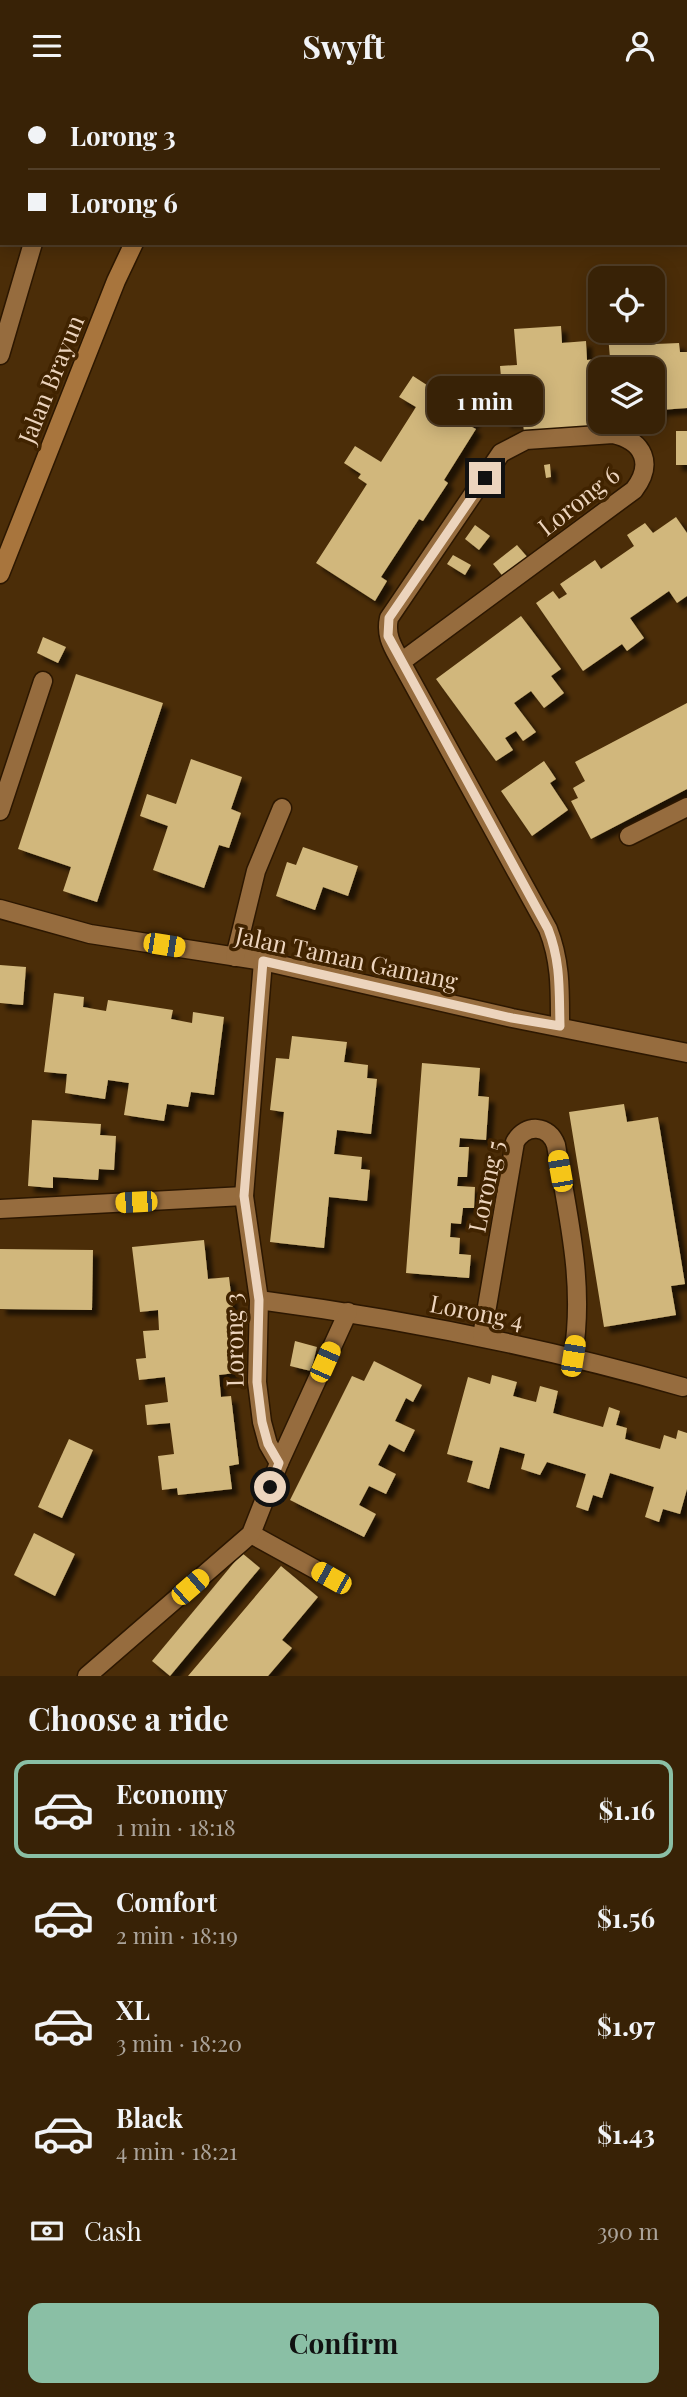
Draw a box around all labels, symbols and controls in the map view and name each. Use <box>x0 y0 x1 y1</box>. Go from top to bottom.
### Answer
text: Swyft <box>302 24 385 67</box>
icon: menu <box>28 27 66 65</box>
icon: person <box>621 27 659 65</box>
text: Lorong 3 <box>70 118 176 153</box>
text: Lorong 6 <box>70 185 178 220</box>
map controls <box>588 266 665 434</box>
button: locate <box>588 266 665 343</box>
street label: Jalan Brayun <box>9 310 90 449</box>
button: layers <box>588 357 665 434</box>
callout: 1 min <box>427 377 543 425</box>
text: 1 min <box>457 385 513 416</box>
street label: Lorong 6 <box>530 458 626 542</box>
route end <box>469 462 501 494</box>
street label: Jalan Taman Gamang <box>232 918 461 996</box>
car <box>142 931 187 959</box>
street label: Lorong 5 <box>460 1137 510 1235</box>
car <box>547 1148 574 1194</box>
car <box>115 1190 158 1214</box>
street label: Lorong 4 <box>427 1286 527 1336</box>
street label: Lorong 3 <box>216 1293 250 1387</box>
car <box>560 1334 587 1378</box>
car <box>307 1339 344 1385</box>
route start <box>254 1471 286 1503</box>
car <box>308 1559 355 1597</box>
car <box>168 1565 213 1609</box>
text: Choose a ride <box>28 1696 229 1739</box>
text: Economy <box>116 1776 227 1811</box>
icon: car <box>32 1778 95 1841</box>
text: $1.16 <box>599 1792 655 1827</box>
text: 1 min · 18:18 <box>116 1811 236 1842</box>
text: Comfort <box>116 1884 217 1919</box>
icon: car <box>32 1886 95 1949</box>
text: $1.56 <box>597 1900 655 1935</box>
text: 2 min · 18:19 <box>116 1919 238 1950</box>
text: XL <box>116 1992 150 2027</box>
icon: car <box>32 1994 95 2057</box>
text: $1.97 <box>597 2008 655 2043</box>
text: 3 min · 18:20 <box>116 2027 242 2058</box>
text: Black <box>116 2100 183 2135</box>
icon: car <box>32 2102 95 2165</box>
text: $1.43 <box>597 2116 655 2151</box>
text: 4 min · 18:21 <box>116 2135 238 2166</box>
icon: cash <box>28 2212 66 2250</box>
text: Cash <box>84 2213 142 2248</box>
text: 390 m <box>597 2215 659 2246</box>
button: Confirm <box>28 2303 659 2383</box>

